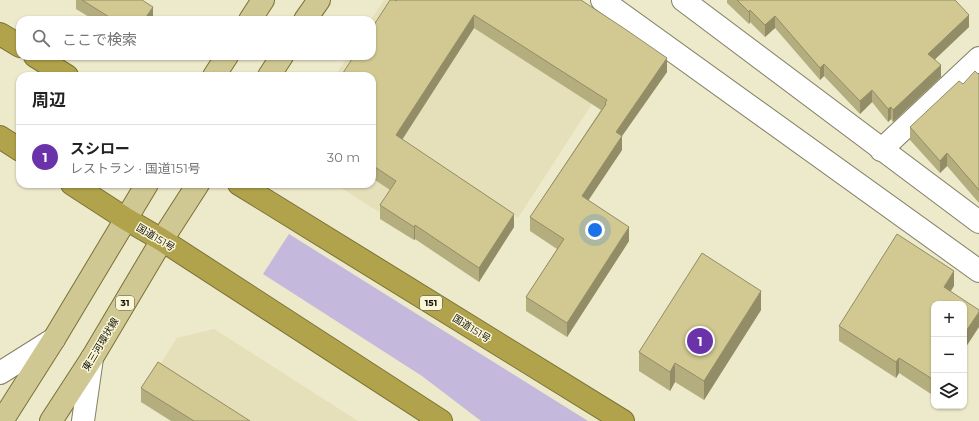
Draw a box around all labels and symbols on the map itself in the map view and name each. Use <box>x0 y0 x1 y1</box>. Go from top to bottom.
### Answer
your location <box>585 220 605 240</box>
street label: 国道151号 <box>134 221 177 254</box>
road number: 31 <box>116 296 134 310</box>
road number: 151 <box>420 296 442 310</box>
street label: 国道151号 <box>450 312 493 345</box>
street label: 東三河環状線 <box>79 315 121 373</box>
pin: 1 <box>687 326 713 356</box>

